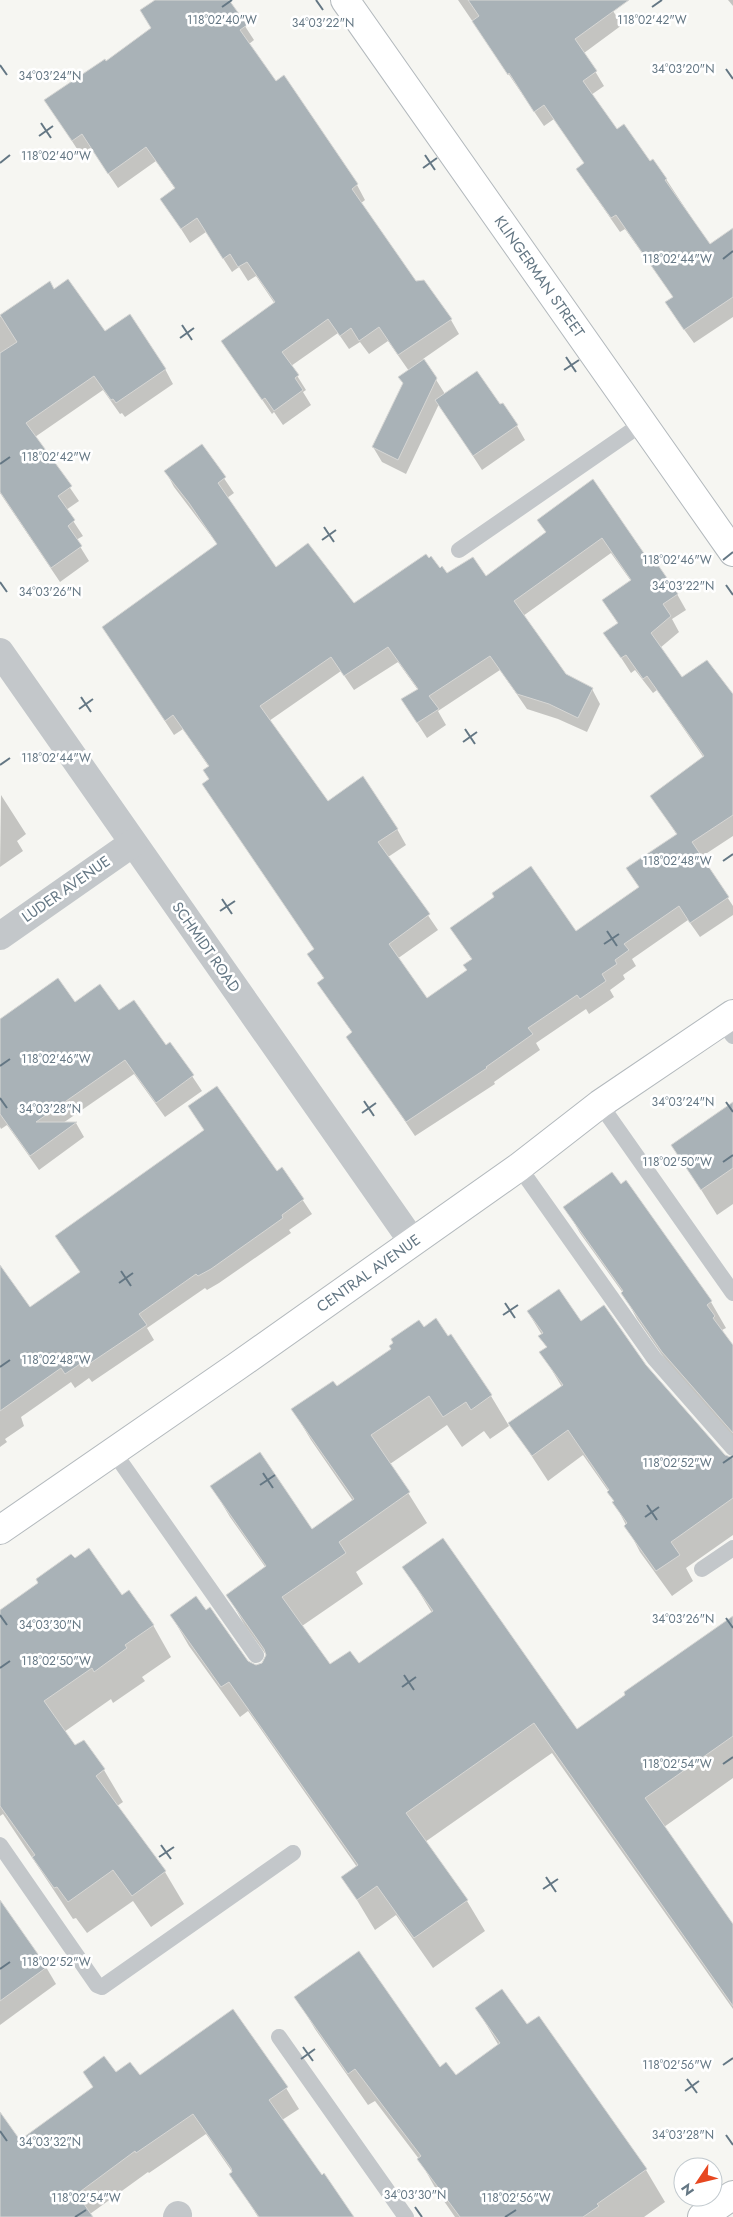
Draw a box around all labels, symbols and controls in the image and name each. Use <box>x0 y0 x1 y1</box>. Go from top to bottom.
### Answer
text: 118°02'40"W <box>187 11 257 29</box>
text: 118°02'42"W <box>617 11 687 29</box>
text: 34°03'22"N <box>292 14 354 32</box>
text: 34°03'20"N <box>652 60 714 78</box>
text: 34°03'24"N <box>19 67 81 85</box>
text: 118°02'40"W <box>21 147 91 165</box>
street label: KLINGERMAN STREET <box>489 211 590 342</box>
text: 118°02'44"W <box>642 250 712 268</box>
text: 118°02'42"W <box>21 448 91 466</box>
text: 118°02'46"W <box>642 551 712 569</box>
text: 34°03'22"N <box>652 577 714 595</box>
text: 34°03'26"N <box>19 583 81 601</box>
text: 118°02'44"W <box>21 749 91 767</box>
street label: LUDER AVENUE <box>17 850 115 928</box>
text: 118°02'48"W <box>642 852 712 870</box>
street label: SCHMIDT ROAD <box>167 897 245 997</box>
text: 118°02'46"W <box>21 1050 91 1068</box>
text: 34°03'24"N <box>652 1093 714 1111</box>
text: 34°03'28"N <box>19 1100 81 1118</box>
text: 118°02'50"W <box>642 1153 712 1171</box>
street label: CENTRAL AVENUE <box>312 1229 425 1318</box>
text: 118°02'48"W <box>21 1351 91 1369</box>
text: 118°02'52"W <box>642 1454 712 1472</box>
text: 34°03'26"N <box>652 1610 714 1628</box>
text: 34°03'30"N <box>19 1616 81 1634</box>
text: 118°02'50"W <box>21 1652 91 1670</box>
text: 118°02'54"W <box>642 1755 712 1773</box>
text: 118°02'52"W <box>21 1953 91 1971</box>
text: 118°02'56"W <box>642 2056 712 2074</box>
text: 34°03'28"N <box>652 2126 714 2144</box>
text: 34°03'32"N <box>19 2133 81 2151</box>
north arrow <box>673 2157 723 2207</box>
text: N <box>676 2179 699 2200</box>
text: 34°03'30"N <box>384 2186 446 2204</box>
text: 118°02'54"W <box>51 2189 121 2207</box>
text: 118°02'56"W <box>481 2189 551 2207</box>

